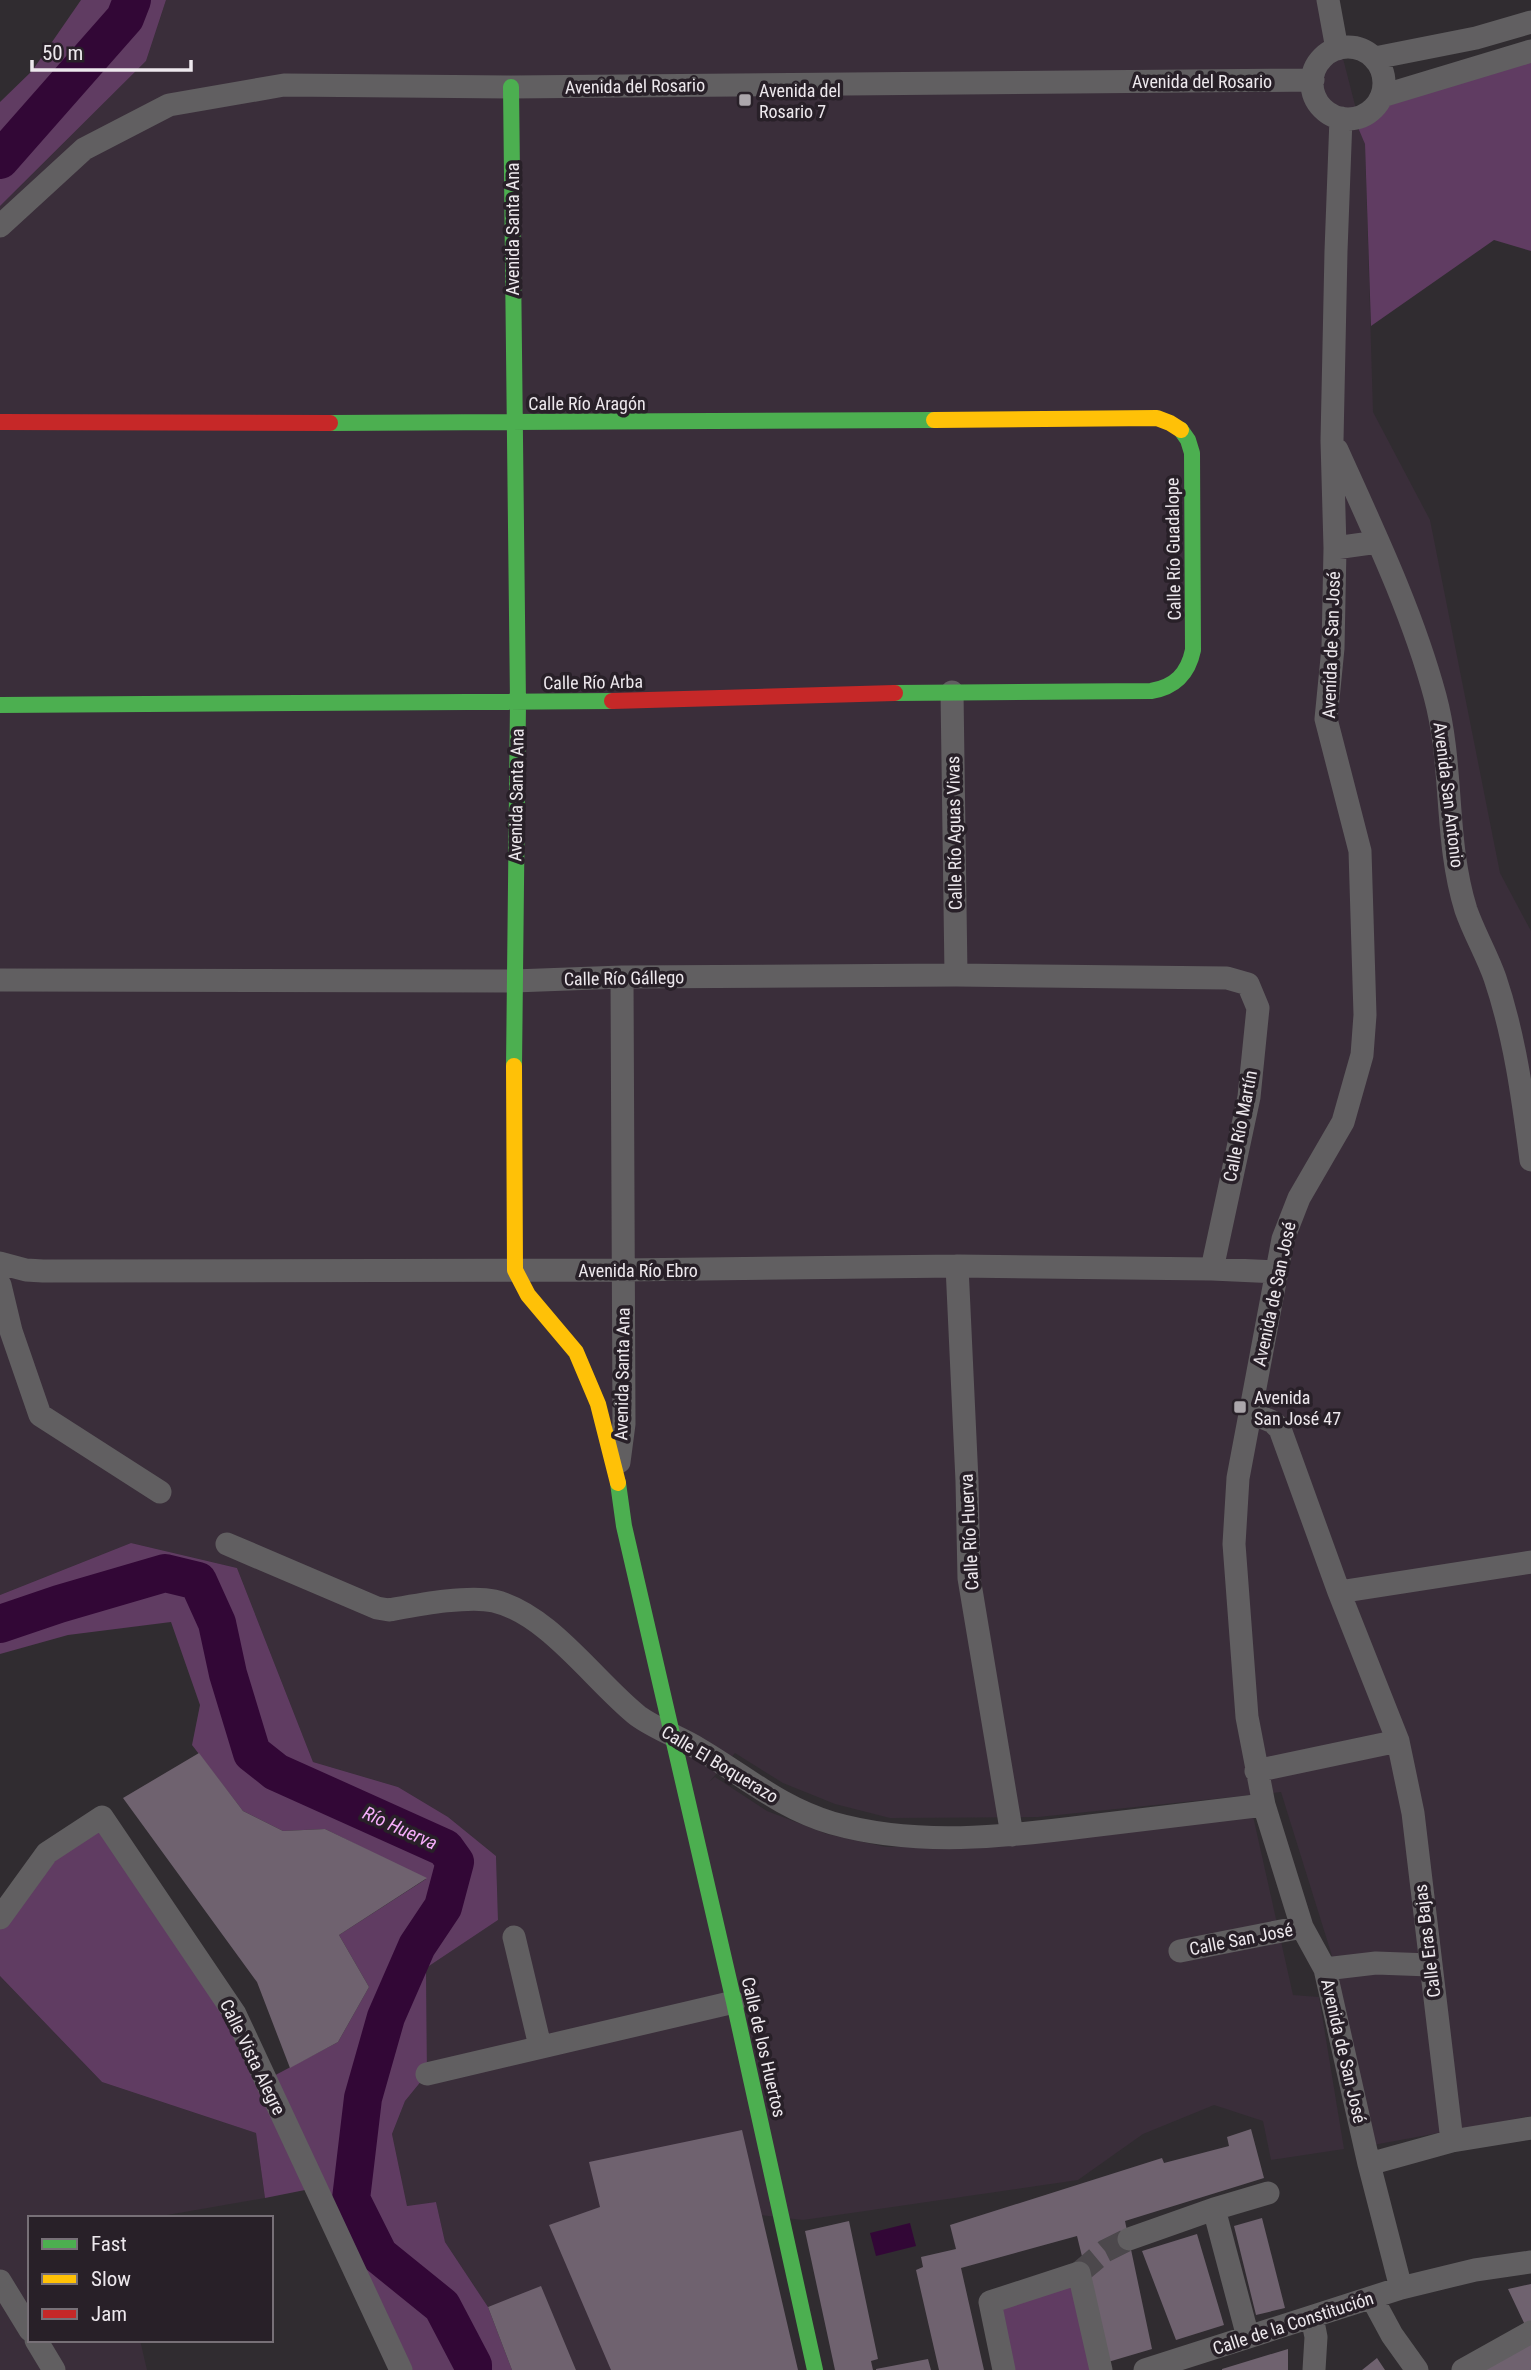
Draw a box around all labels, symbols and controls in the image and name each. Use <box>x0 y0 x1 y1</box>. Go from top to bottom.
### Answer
scale bar <box>32 28 191 72</box>
text: 50 m <box>42 41 83 65</box>
street label: Avenida del Rosario <box>1132 71 1272 92</box>
street label: Avenida del Rosario <box>565 74 705 98</box>
place label: Avenida del Rosario 7 <box>759 80 841 122</box>
marker: Avenida del Rosario 7 <box>737 92 753 108</box>
street label: Avenida Santa Ana <box>502 163 523 295</box>
street label: Calle Río Aragón <box>528 393 646 414</box>
street label: Calle Río Guadalope <box>1161 478 1185 620</box>
street label: Avenida de San José <box>1318 571 1344 719</box>
street label: Calle Río Arba <box>543 671 643 693</box>
street label: Avenida San Antonio <box>1430 721 1468 869</box>
street label: Avenida Santa Ana <box>504 728 528 862</box>
street label: Calle Río Aguas Vivas <box>942 756 966 910</box>
street label: Calle Río Gállego <box>564 966 684 990</box>
street label: Calle Río Martín <box>1219 1069 1261 1183</box>
street label: Avenida de San José <box>1248 1220 1300 1368</box>
street label: Avenida Río Ebro <box>578 1260 698 1281</box>
street label: Avenida Santa Ana <box>610 1307 634 1441</box>
place label: Avenida San José 47 <box>1254 1387 1341 1429</box>
marker: Avenida San José 47 <box>1232 1399 1248 1415</box>
street label: Calle Río Huerva <box>955 1473 983 1591</box>
street label: Calle El Boquerazo <box>658 1721 782 1807</box>
water label: Río Huerva <box>359 1801 441 1855</box>
street label: Calle Eras Bajas <box>1410 1883 1444 1999</box>
street label: Calle San José <box>1188 1919 1294 1959</box>
street label: Calle de los Huertos <box>738 1975 790 2119</box>
street label: Avenida de San José <box>1317 1977 1371 2125</box>
street label: Calle Vista Alegre <box>216 1996 290 2118</box>
legend <box>28 2216 273 2342</box>
text: Fast <box>91 2232 127 2256</box>
text: Slow <box>91 2267 131 2291</box>
street label: Calle de la Constitución <box>1210 2287 1376 2359</box>
text: Jam <box>91 2302 127 2326</box>

